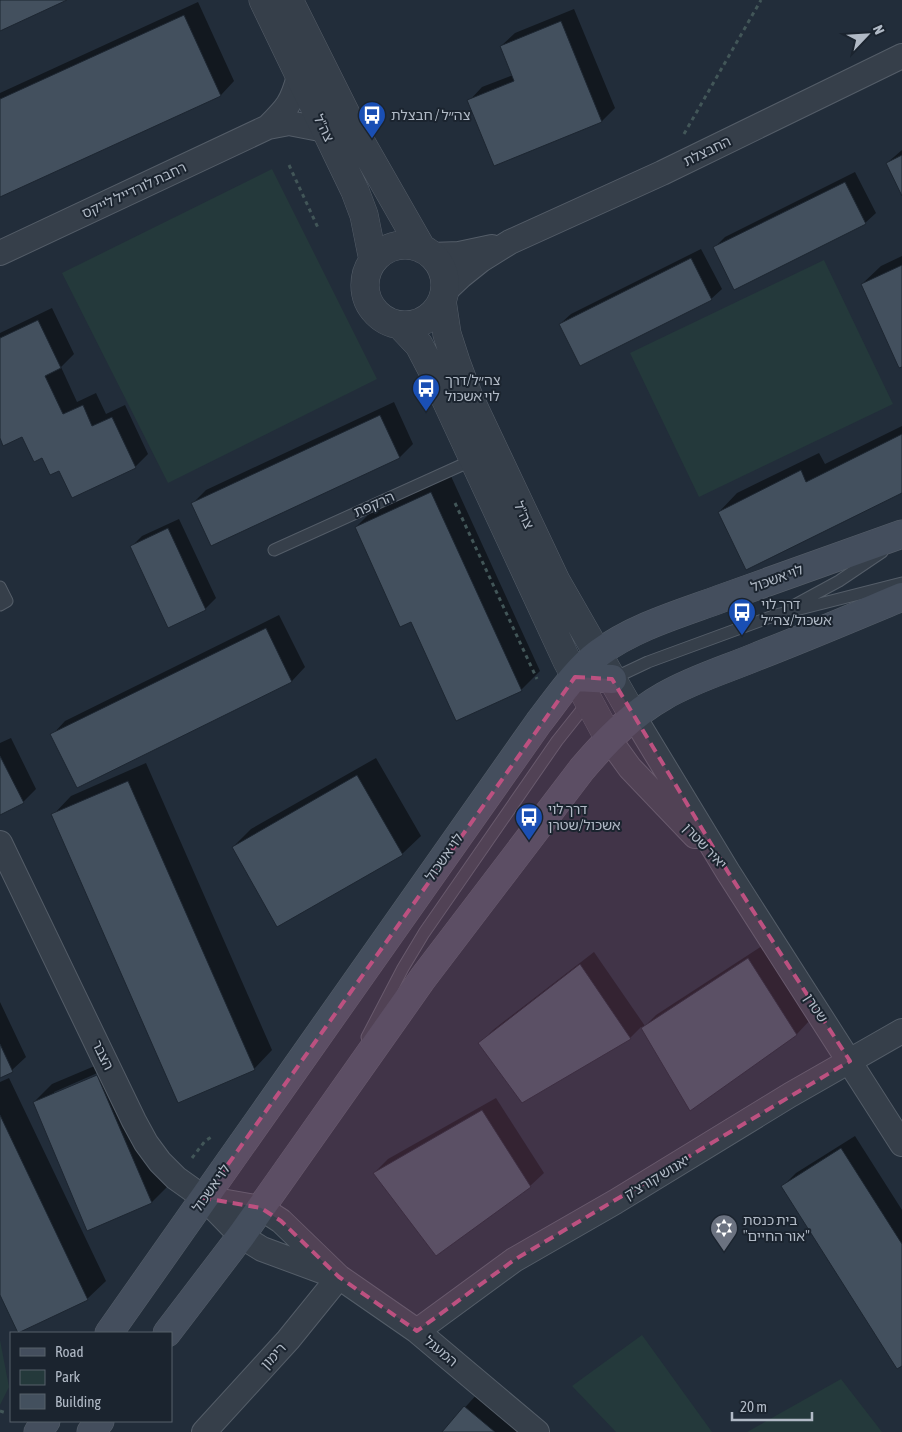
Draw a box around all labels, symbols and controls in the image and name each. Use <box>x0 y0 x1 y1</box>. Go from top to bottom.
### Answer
north arrow <box>842 10 892 60</box>
text: N <box>870 22 888 37</box>
bus stop icon: צה״ל / חבצלת <box>357 100 387 139</box>
place label: צה״ל / חבצלת <box>391 107 471 123</box>
street label: צה"ל <box>311 112 338 144</box>
street label: החבצלת <box>681 133 733 169</box>
street label: רחבת לורדייל לייקס <box>79 159 189 221</box>
place label: צה״ל/דרך לוי אשכול <box>445 372 501 404</box>
bus stop icon: צה״ל/דרך לוי אשכול <box>411 373 441 412</box>
street label: הרקפת <box>351 488 397 520</box>
street label: צה"ל <box>511 499 537 531</box>
street label: לוי אשכול <box>749 561 805 595</box>
place label: דרך לוי אשכול/צה״ל <box>761 596 832 628</box>
bus stop icon: דרך לוי אשכול/צה״ל <box>727 597 757 636</box>
place label: דרך לוי אשכול/שטרן <box>548 801 621 833</box>
bus stop icon: דרך לוי אשכול/שטרן <box>514 802 544 841</box>
street label: יאיר שטרן <box>680 820 730 872</box>
street label: לוי אשכול <box>422 830 466 884</box>
street label: שטרן <box>801 991 831 1025</box>
street label: הצבר <box>89 1037 117 1073</box>
street label: יאנוש קורצ'ק <box>621 1151 693 1203</box>
street label: לוי אשכול <box>189 1161 233 1215</box>
place label: בית כנסת "אור החיים" <box>743 1212 810 1244</box>
synagogue icon: בית כנסת "אור החיים" <box>709 1213 739 1252</box>
legend <box>10 1332 172 1422</box>
street label: המעגל <box>421 1332 461 1370</box>
street label: רימון <box>257 1340 289 1372</box>
text: Road <box>55 1343 84 1360</box>
text: Park <box>55 1368 80 1385</box>
scale bar <box>732 1390 812 1422</box>
text: Building <box>55 1393 101 1410</box>
text: 20 m <box>740 1398 767 1415</box>

